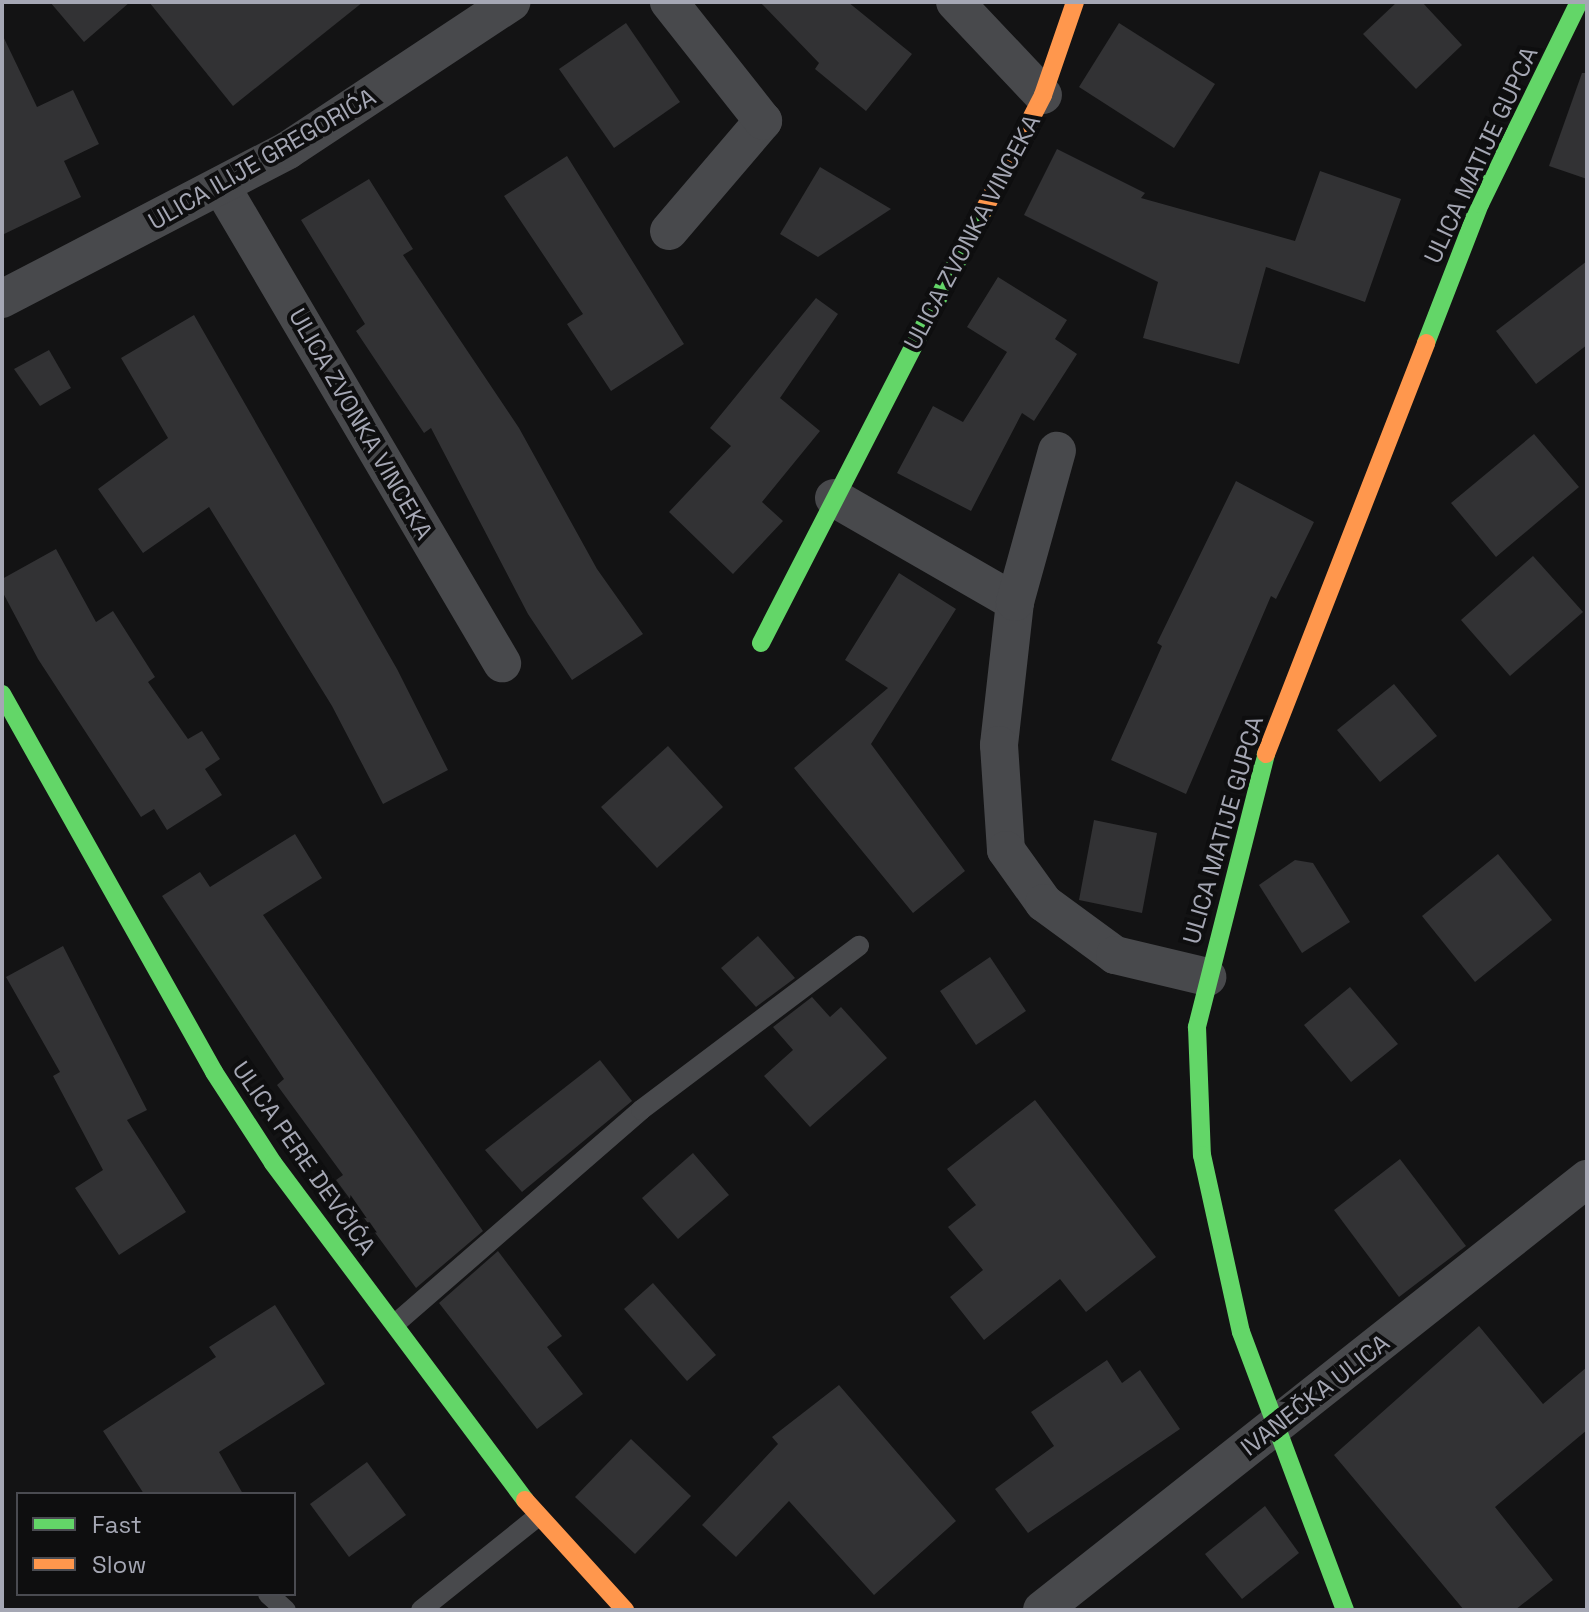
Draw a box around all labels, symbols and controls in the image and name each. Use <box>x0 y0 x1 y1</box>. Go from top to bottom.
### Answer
street label: ULICA MATIJE GUPCA <box>1418 42 1544 268</box>
street label: ULICA ILIJE GREGORIĆA <box>143 82 381 236</box>
street label: ULICA ZVONKA VINCEKA <box>898 109 1046 355</box>
street label: ULICA ZVONKA VINCEKA <box>283 303 439 545</box>
street label: ULICA MATIJE GUPCA <box>1177 713 1269 947</box>
street label: ULICA PERE DEVČIĆA <box>226 1056 382 1260</box>
street label: IVANEČKA ULICA <box>1235 1328 1395 1462</box>
legend <box>16 1492 296 1596</box>
text: Fast <box>92 1509 142 1540</box>
text: Slow <box>92 1549 146 1580</box>

